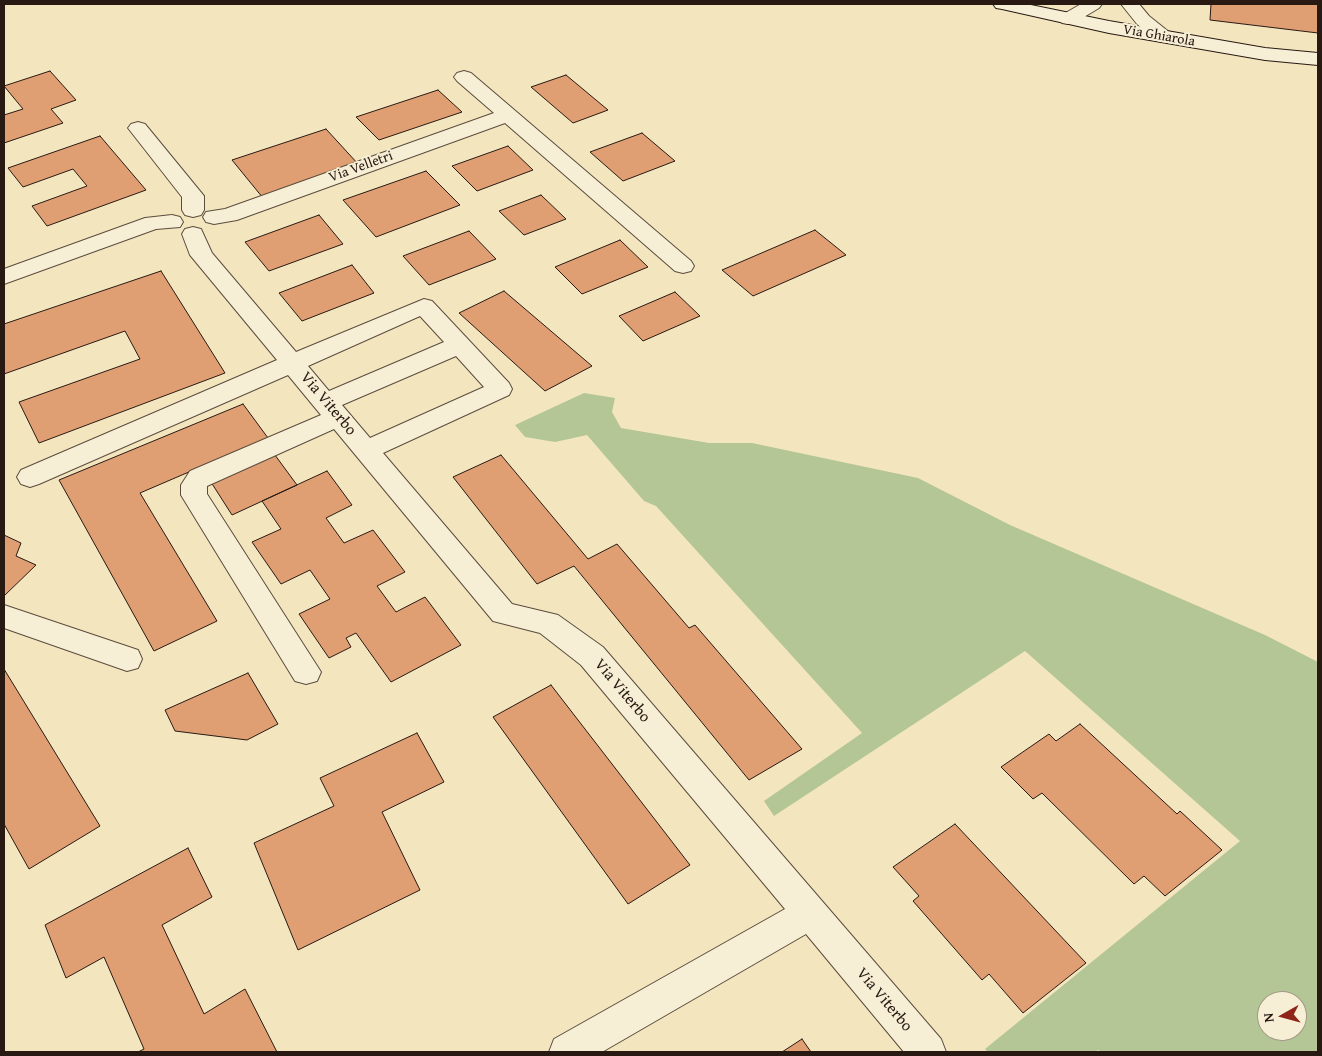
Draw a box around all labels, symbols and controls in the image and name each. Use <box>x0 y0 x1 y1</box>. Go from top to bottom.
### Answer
street label: Via Ghiarola <box>1122 21 1196 51</box>
street label: Via Velletri <box>327 148 395 186</box>
street label: Via Viterbo <box>296 368 360 440</box>
street label: Via Viterbo <box>590 655 654 727</box>
street label: Via Viterbo <box>852 964 916 1036</box>
north arrow <box>1257 991 1307 1041</box>
text: N <box>1258 1012 1279 1024</box>

